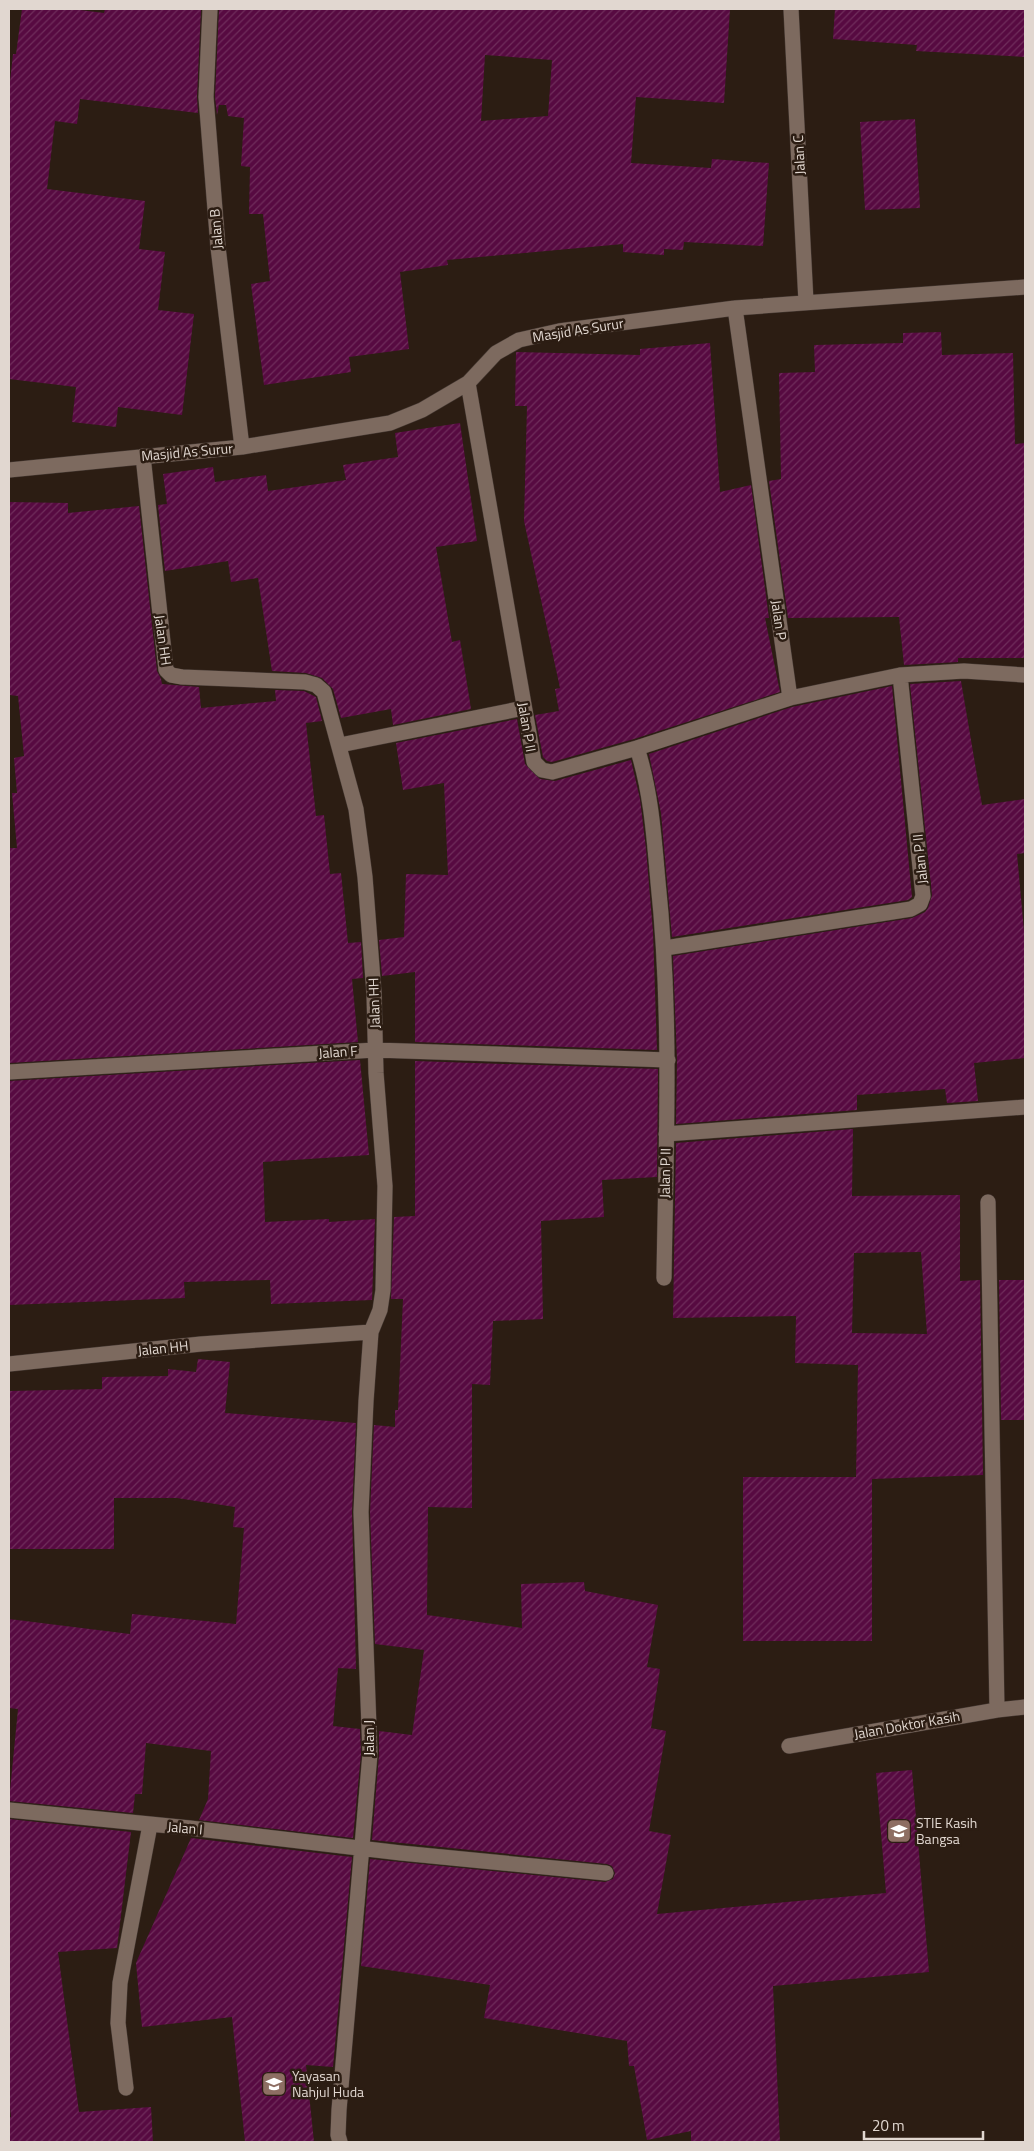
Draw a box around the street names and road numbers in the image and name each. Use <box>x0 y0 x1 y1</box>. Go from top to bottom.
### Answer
street label: Jalan C <box>787 134 810 175</box>
street label: Jalan B <box>203 208 228 250</box>
street label: Masjid As Surur <box>531 312 625 347</box>
street label: Masjid As Surur <box>140 437 234 466</box>
street label: Jalan P <box>766 599 793 641</box>
street label: Jalan HH <box>150 613 177 667</box>
street label: Jalan P II <box>513 700 542 753</box>
street label: Jalan P II <box>906 833 933 885</box>
street label: Jalan HH <box>362 977 385 1029</box>
street label: Jalan F <box>318 1040 358 1063</box>
street label: Jalan P II <box>654 1148 675 1198</box>
street label: Jalan HH <box>137 1334 189 1361</box>
street label: Jalan Doktor Kasih <box>852 1705 962 1744</box>
street label: Jalan J <box>358 1720 379 1756</box>
street label: Jalan I <box>167 1816 204 1840</box>

